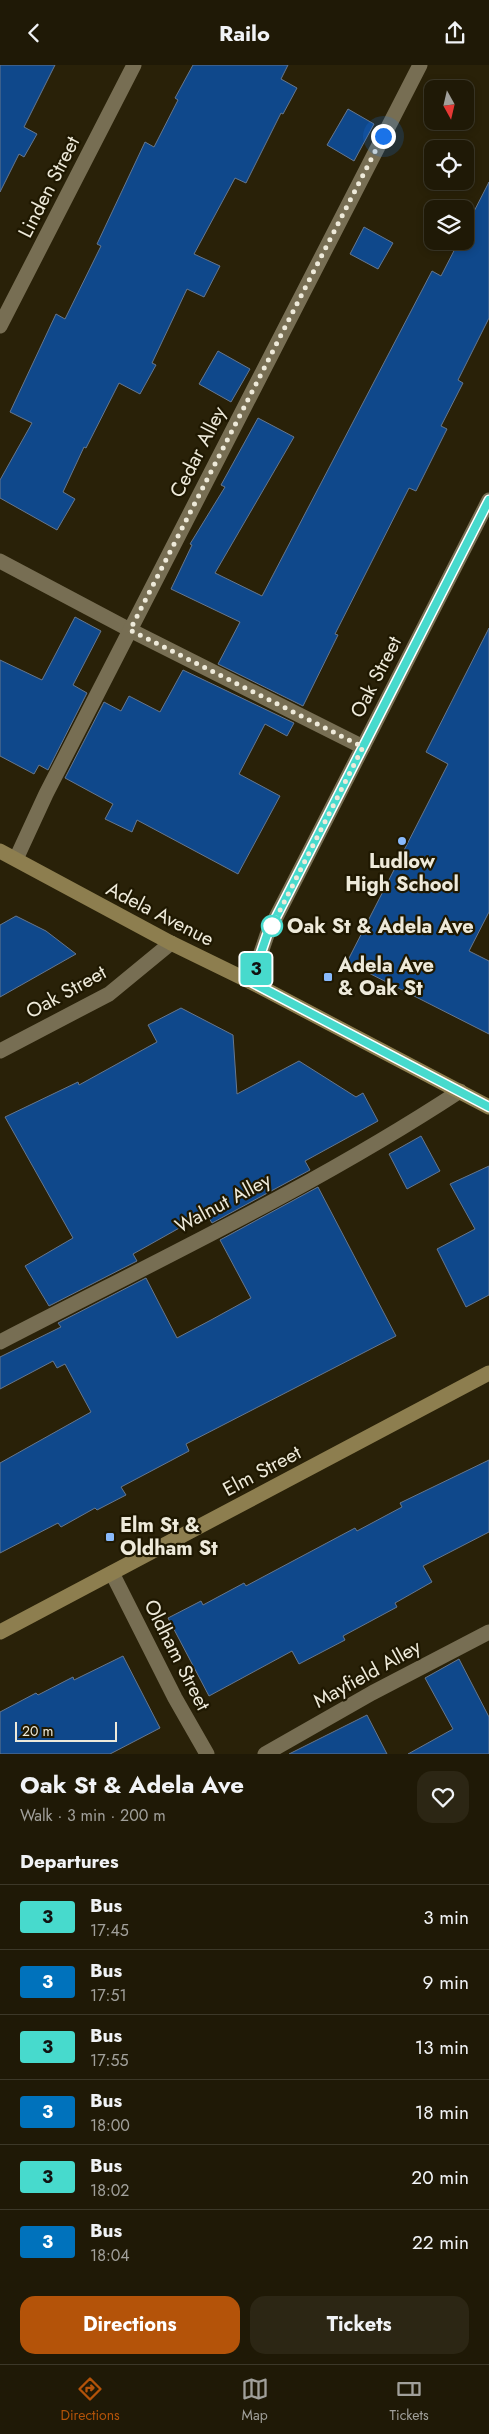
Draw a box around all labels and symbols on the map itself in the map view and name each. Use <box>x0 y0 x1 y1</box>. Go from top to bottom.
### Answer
north arrow <box>424 80 474 130</box>
your location <box>371 124 396 149</box>
street label: Linden Street <box>11 131 87 243</box>
street label: Cedar Alley <box>163 401 233 503</box>
street label: Oak Street <box>343 631 409 723</box>
marker: Ludlow High School <box>396 835 408 847</box>
place label: Ludlow High School <box>345 847 459 899</box>
street label: Adela Avenue <box>101 874 219 954</box>
place label: Oak St & Adela Ave <box>287 912 474 941</box>
marker: Oak St & Adela Ave <box>261 915 283 937</box>
place label: Adela Ave & Oak St <box>337 951 434 1003</box>
line badge: 3 <box>240 953 272 985</box>
street label: Oak Street <box>21 958 112 1026</box>
marker: Adela Ave & Oak St <box>322 971 334 983</box>
street label: Walnut Alley <box>170 1165 276 1240</box>
street label: Elm Street <box>218 1438 306 1504</box>
place label: Elm St & Oldham St <box>120 1511 218 1563</box>
marker: Elm St & Oldham St <box>104 1531 116 1543</box>
street label: Oldham Street <box>137 1594 218 1716</box>
street label: Mayfield Alley <box>308 1632 426 1716</box>
scale bar <box>15 1719 118 1742</box>

